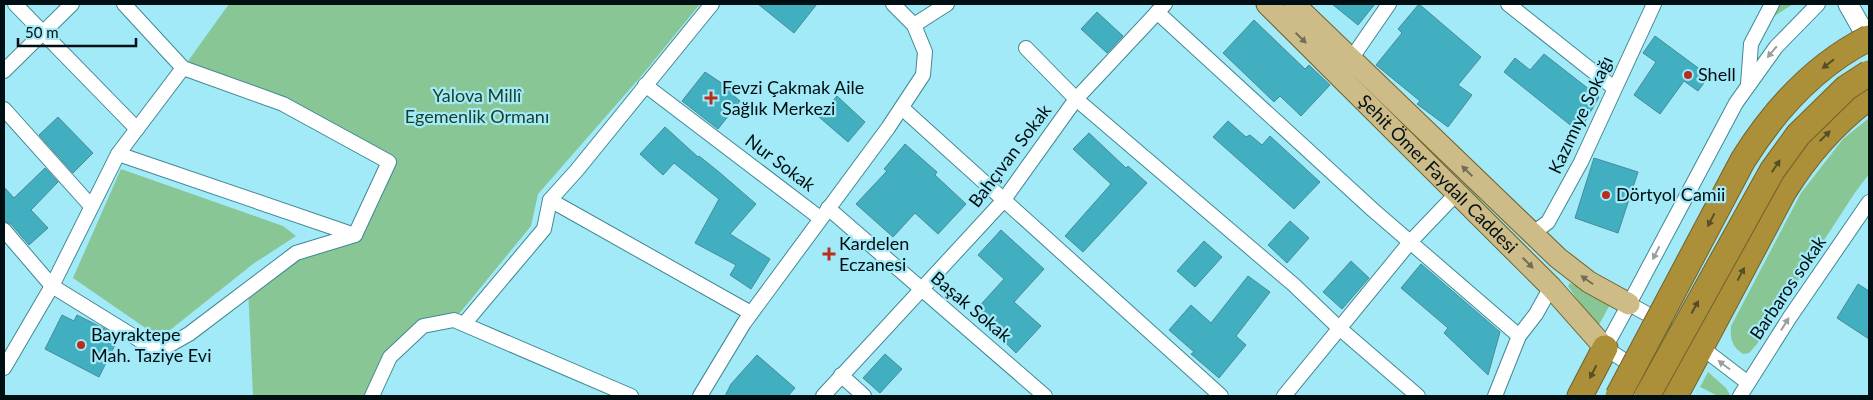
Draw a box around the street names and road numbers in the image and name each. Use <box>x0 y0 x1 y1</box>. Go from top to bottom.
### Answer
street label: Kazımıye Sokağı <box>1543 52 1617 177</box>
street label: Şehit Ömer Faydalı Caddesi <box>1354 89 1523 257</box>
street label: Bahçıvan Sokak <box>963 99 1056 211</box>
street label: Nur Sokak <box>741 129 820 196</box>
street label: Barbaros sokak <box>1744 231 1830 343</box>
street label: Başak Sokak <box>927 266 1017 347</box>

